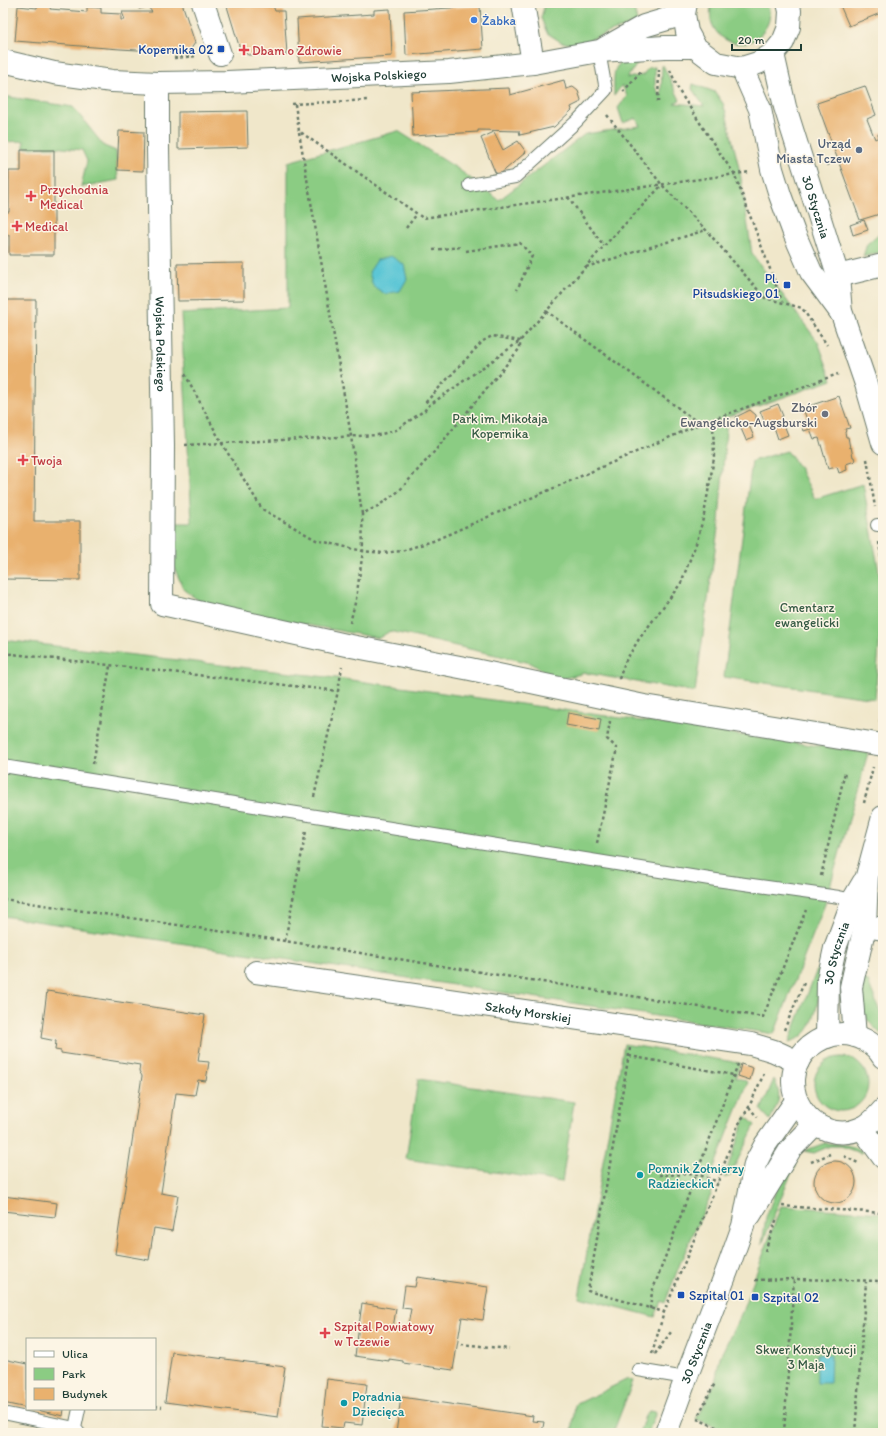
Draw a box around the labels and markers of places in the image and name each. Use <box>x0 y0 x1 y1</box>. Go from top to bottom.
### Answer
place label: Żabka <box>482 13 517 28</box>
marker: Żabka <box>469 15 479 25</box>
place label: Kopernika 02 <box>138 42 213 57</box>
place label: Dbam o Zdrowie <box>252 43 342 58</box>
marker: Kopernika 02 <box>216 44 226 54</box>
marker: Dbam o Zdrowie <box>239 45 249 55</box>
place label: Urząd Miasta Tczew <box>776 136 851 166</box>
marker: Urząd Miasta Tczew <box>854 145 864 155</box>
place label: Przychodnia Medical <box>40 182 109 212</box>
marker: Przychodnia Medical <box>25 190 37 202</box>
place label: Medical <box>25 219 69 234</box>
marker: Medical <box>12 221 22 231</box>
place label: Pl. Piłsudskiego 01 <box>692 271 779 301</box>
marker: Pl. Piłsudskiego 01 <box>782 280 792 290</box>
place label: Zbór Ewangelicko-Augsburski <box>680 400 817 430</box>
marker: Zbór Ewangelicko-Augsburski <box>820 409 830 419</box>
place label: Twoja <box>31 453 63 468</box>
marker: Twoja <box>18 455 28 465</box>
place label: Pomnik Żołnierzy Radzieckich <box>648 1161 744 1191</box>
marker: Pomnik Żołnierzy Radzieckich <box>635 1170 645 1180</box>
place label: Szpital 01 <box>689 1288 744 1303</box>
marker: Szpital 01 <box>676 1290 686 1300</box>
place label: Szpital 02 <box>763 1290 819 1305</box>
marker: Szpital 02 <box>750 1292 760 1302</box>
place label: Szpital Powiatowy w Tczewie <box>334 1319 434 1349</box>
marker: Szpital Powiatowy w Tczewie <box>319 1327 331 1339</box>
place label: Poradnia Dziecięca <box>352 1389 405 1419</box>
marker: Poradnia Dziecięca <box>339 1398 349 1408</box>

